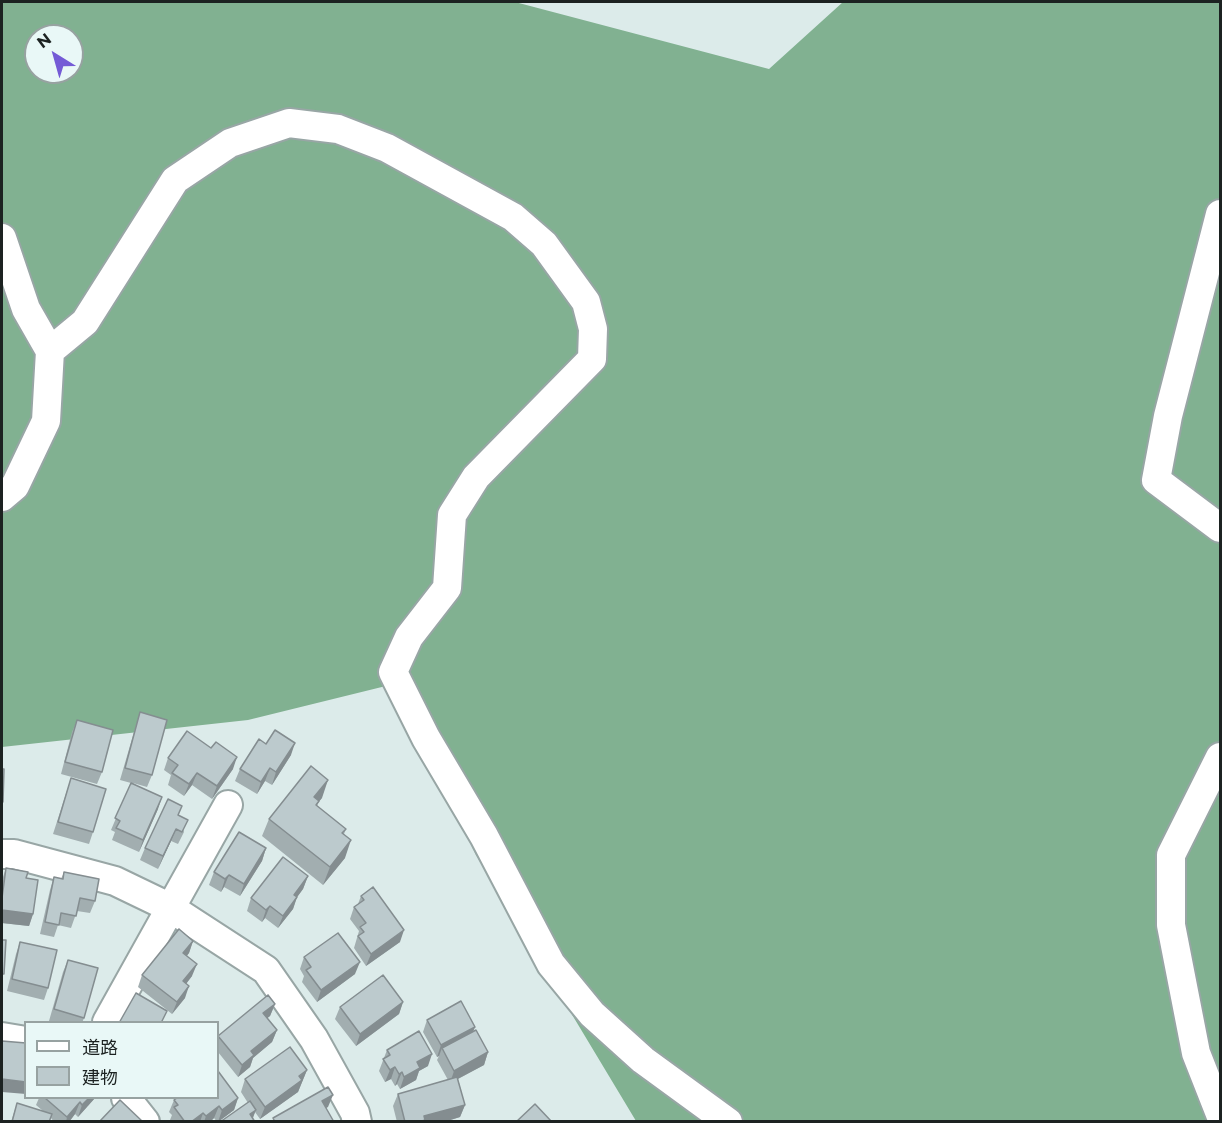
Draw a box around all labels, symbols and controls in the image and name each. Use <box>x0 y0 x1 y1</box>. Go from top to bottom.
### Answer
north arrow <box>24 24 84 84</box>
text: N <box>33 29 55 52</box>
legend <box>24 1021 219 1099</box>
text: 道路 <box>82 1037 118 1059</box>
text: 建物 <box>82 1067 118 1089</box>

